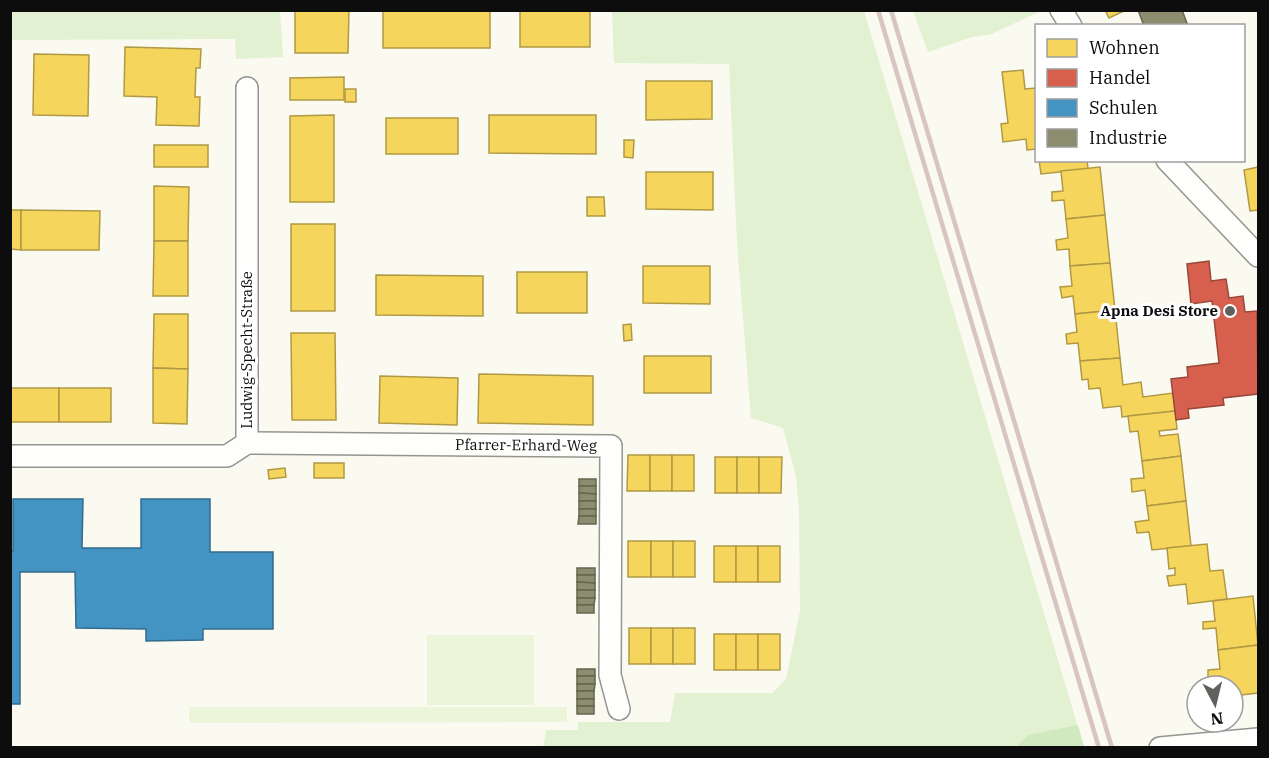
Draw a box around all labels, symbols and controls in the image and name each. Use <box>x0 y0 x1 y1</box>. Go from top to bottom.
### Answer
legend <box>1035 24 1245 162</box>
text: Wohnen <box>1089 36 1160 59</box>
text: Handel <box>1089 66 1151 89</box>
text: Schulen <box>1089 96 1158 119</box>
text: Industrie <box>1089 126 1167 149</box>
street label: Ludwig-Specht-Straße <box>237 271 256 429</box>
place label: Apna Desi Store <box>1101 301 1218 320</box>
marker: Apna Desi Store <box>1223 304 1237 318</box>
street label: Pfarrer-Erhard-Weg <box>455 435 597 455</box>
north arrow <box>1185 674 1245 734</box>
text: N <box>1209 708 1224 730</box>

